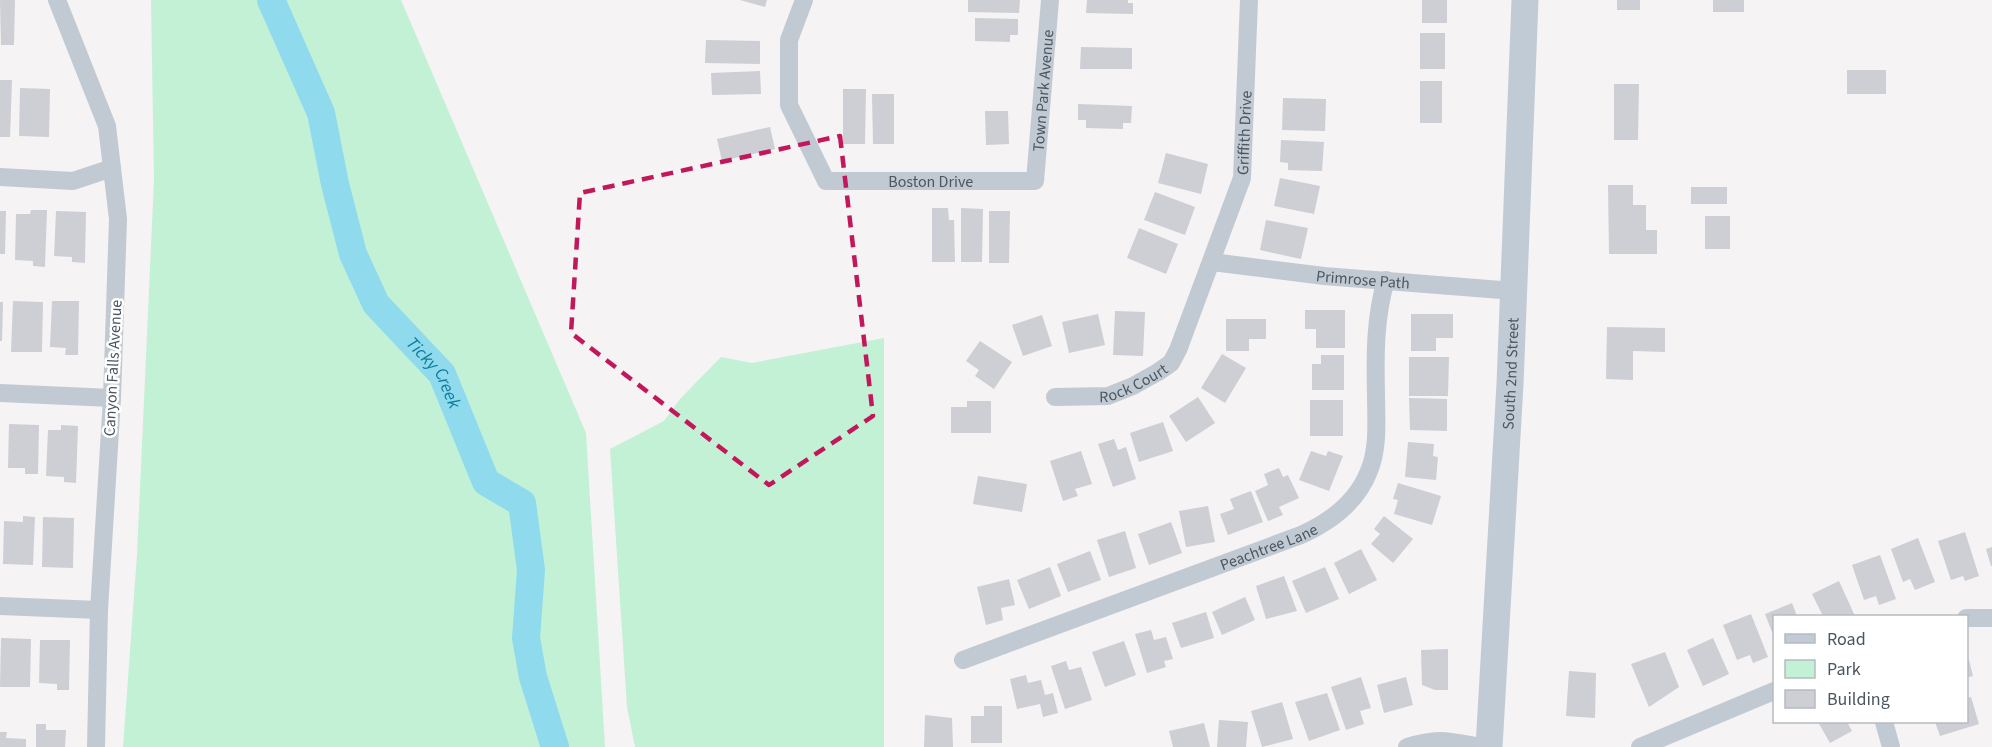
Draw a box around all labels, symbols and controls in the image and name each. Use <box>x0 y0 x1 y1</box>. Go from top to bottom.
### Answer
street label: Town Park Avenue <box>1027 29 1060 152</box>
street label: Griffith Drive <box>1232 90 1257 175</box>
street label: Boston Drive <box>888 171 973 193</box>
street label: Primrose Path <box>1315 265 1411 295</box>
street label: Canyon Falls Avenue <box>98 299 128 437</box>
street label: South 2nd Street <box>1497 317 1525 430</box>
water label: Ticky Creek <box>400 331 467 413</box>
street label: Rock Court <box>1099 358 1173 408</box>
street label: Peachtree Lane <box>1217 519 1322 576</box>
legend <box>1773 615 1968 723</box>
text: Road <box>1827 627 1866 652</box>
text: Park <box>1827 657 1861 682</box>
text: Building <box>1827 687 1890 712</box>

